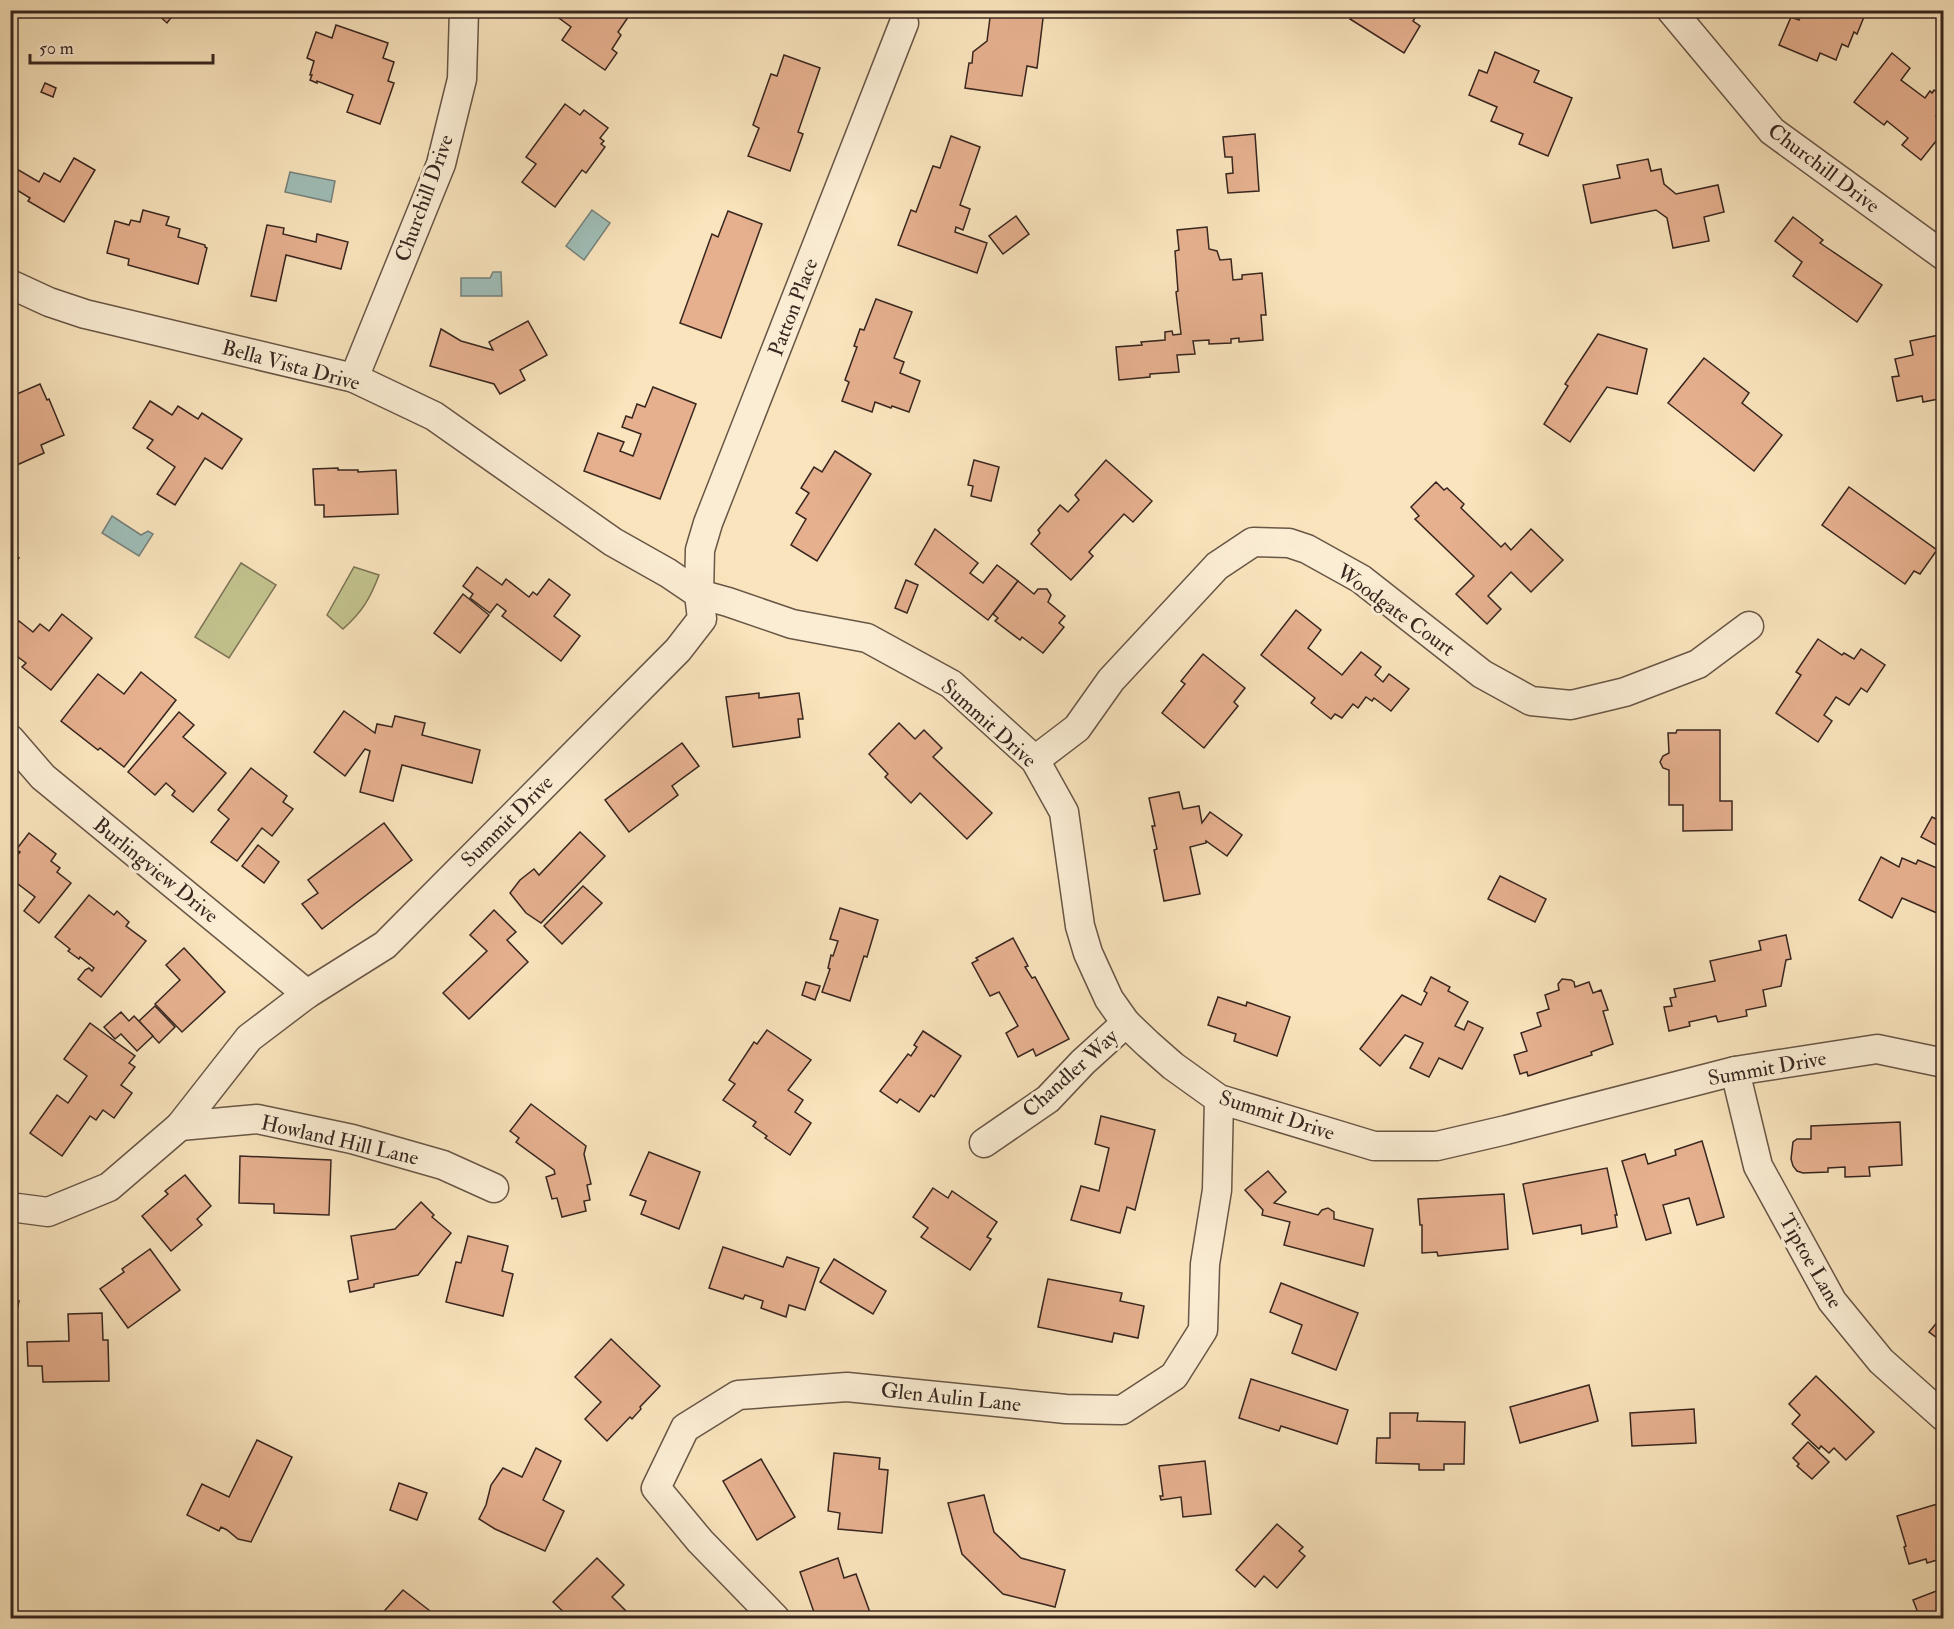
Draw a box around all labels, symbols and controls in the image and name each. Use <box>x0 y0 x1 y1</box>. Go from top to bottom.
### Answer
scale bar <box>30 27 213 65</box>
text: 50 m <box>39 37 74 60</box>
street label: Churchill Drive <box>1762 118 1885 219</box>
street label: Churchill Drive <box>389 131 460 265</box>
street label: Patton Place <box>762 254 825 360</box>
street label: Bella Vista Drive <box>219 334 363 397</box>
street label: Woodgate Court <box>1330 558 1460 663</box>
street label: Summit Drive <box>935 673 1042 774</box>
street label: Summit Drive <box>455 769 559 873</box>
street label: Burlingview Drive <box>87 812 224 929</box>
street label: Chandler Way <box>1017 1023 1124 1123</box>
street label: Summit Drive <box>1706 1045 1829 1092</box>
street label: Summit Drive <box>1216 1084 1338 1147</box>
street label: Howland Hill Lane <box>259 1109 421 1172</box>
street label: Tiptoe Lane <box>1773 1209 1849 1314</box>
street label: Glen Aulin Lane <box>880 1377 1023 1418</box>

